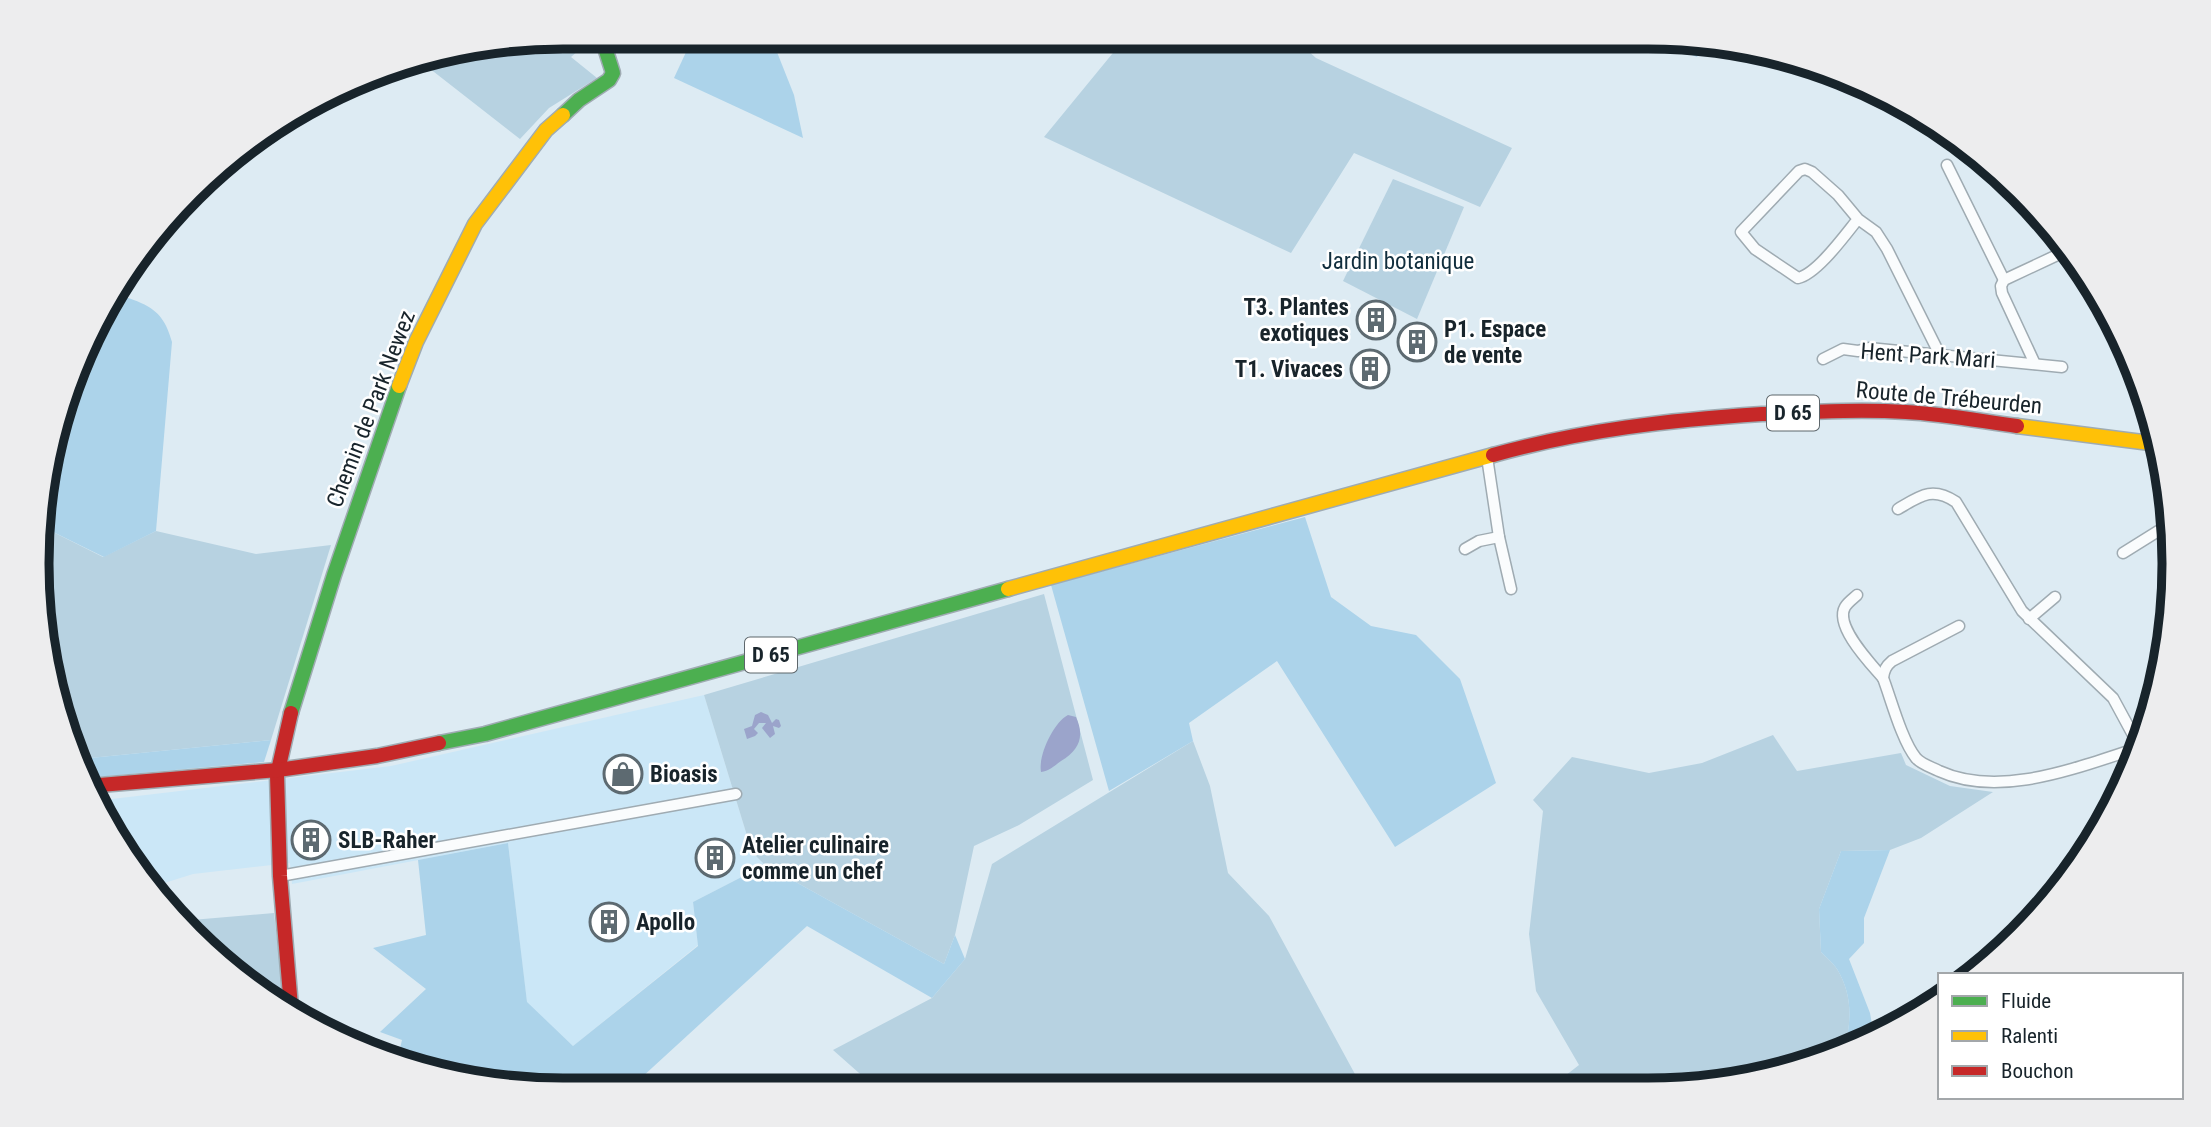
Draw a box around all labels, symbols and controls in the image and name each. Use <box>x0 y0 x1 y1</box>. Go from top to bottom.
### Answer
park label: Jardin botanique <box>1322 248 1474 275</box>
place label: T3. Plantes exotiques <box>1243 294 1349 347</box>
building icon: T3. Plantes exotiques <box>1355 299 1397 341</box>
street label: Chemin de Park Newez <box>321 307 421 511</box>
place label: P1. Espace de vente <box>1444 316 1546 369</box>
building icon: P1. Espace de vente <box>1396 321 1438 363</box>
street label: Hent Park Mari <box>1860 338 1996 374</box>
building icon: T1. Vivaces <box>1349 348 1391 390</box>
place label: T1. Vivaces <box>1235 356 1343 383</box>
street label: Route de Trébeurden <box>1855 376 2043 420</box>
road number: D 65 <box>1767 396 1819 430</box>
road number: D 65 <box>745 638 797 672</box>
shop icon: Bioasis <box>602 753 644 795</box>
place label: Bioasis <box>650 761 718 788</box>
building icon: SLB-Raher <box>290 819 332 861</box>
place label: SLB-Raher <box>338 827 437 854</box>
place label: Atelier culinaire comme un chef <box>742 832 889 885</box>
building icon: Atelier culinaire comme un chef <box>694 837 736 879</box>
building icon: Apollo <box>588 901 630 943</box>
place label: Apollo <box>636 909 695 936</box>
legend <box>1938 973 2183 1099</box>
text: Fluide <box>2001 989 2051 1013</box>
text: Ralenti <box>2001 1024 2058 1048</box>
text: Bouchon <box>2001 1059 2074 1083</box>

